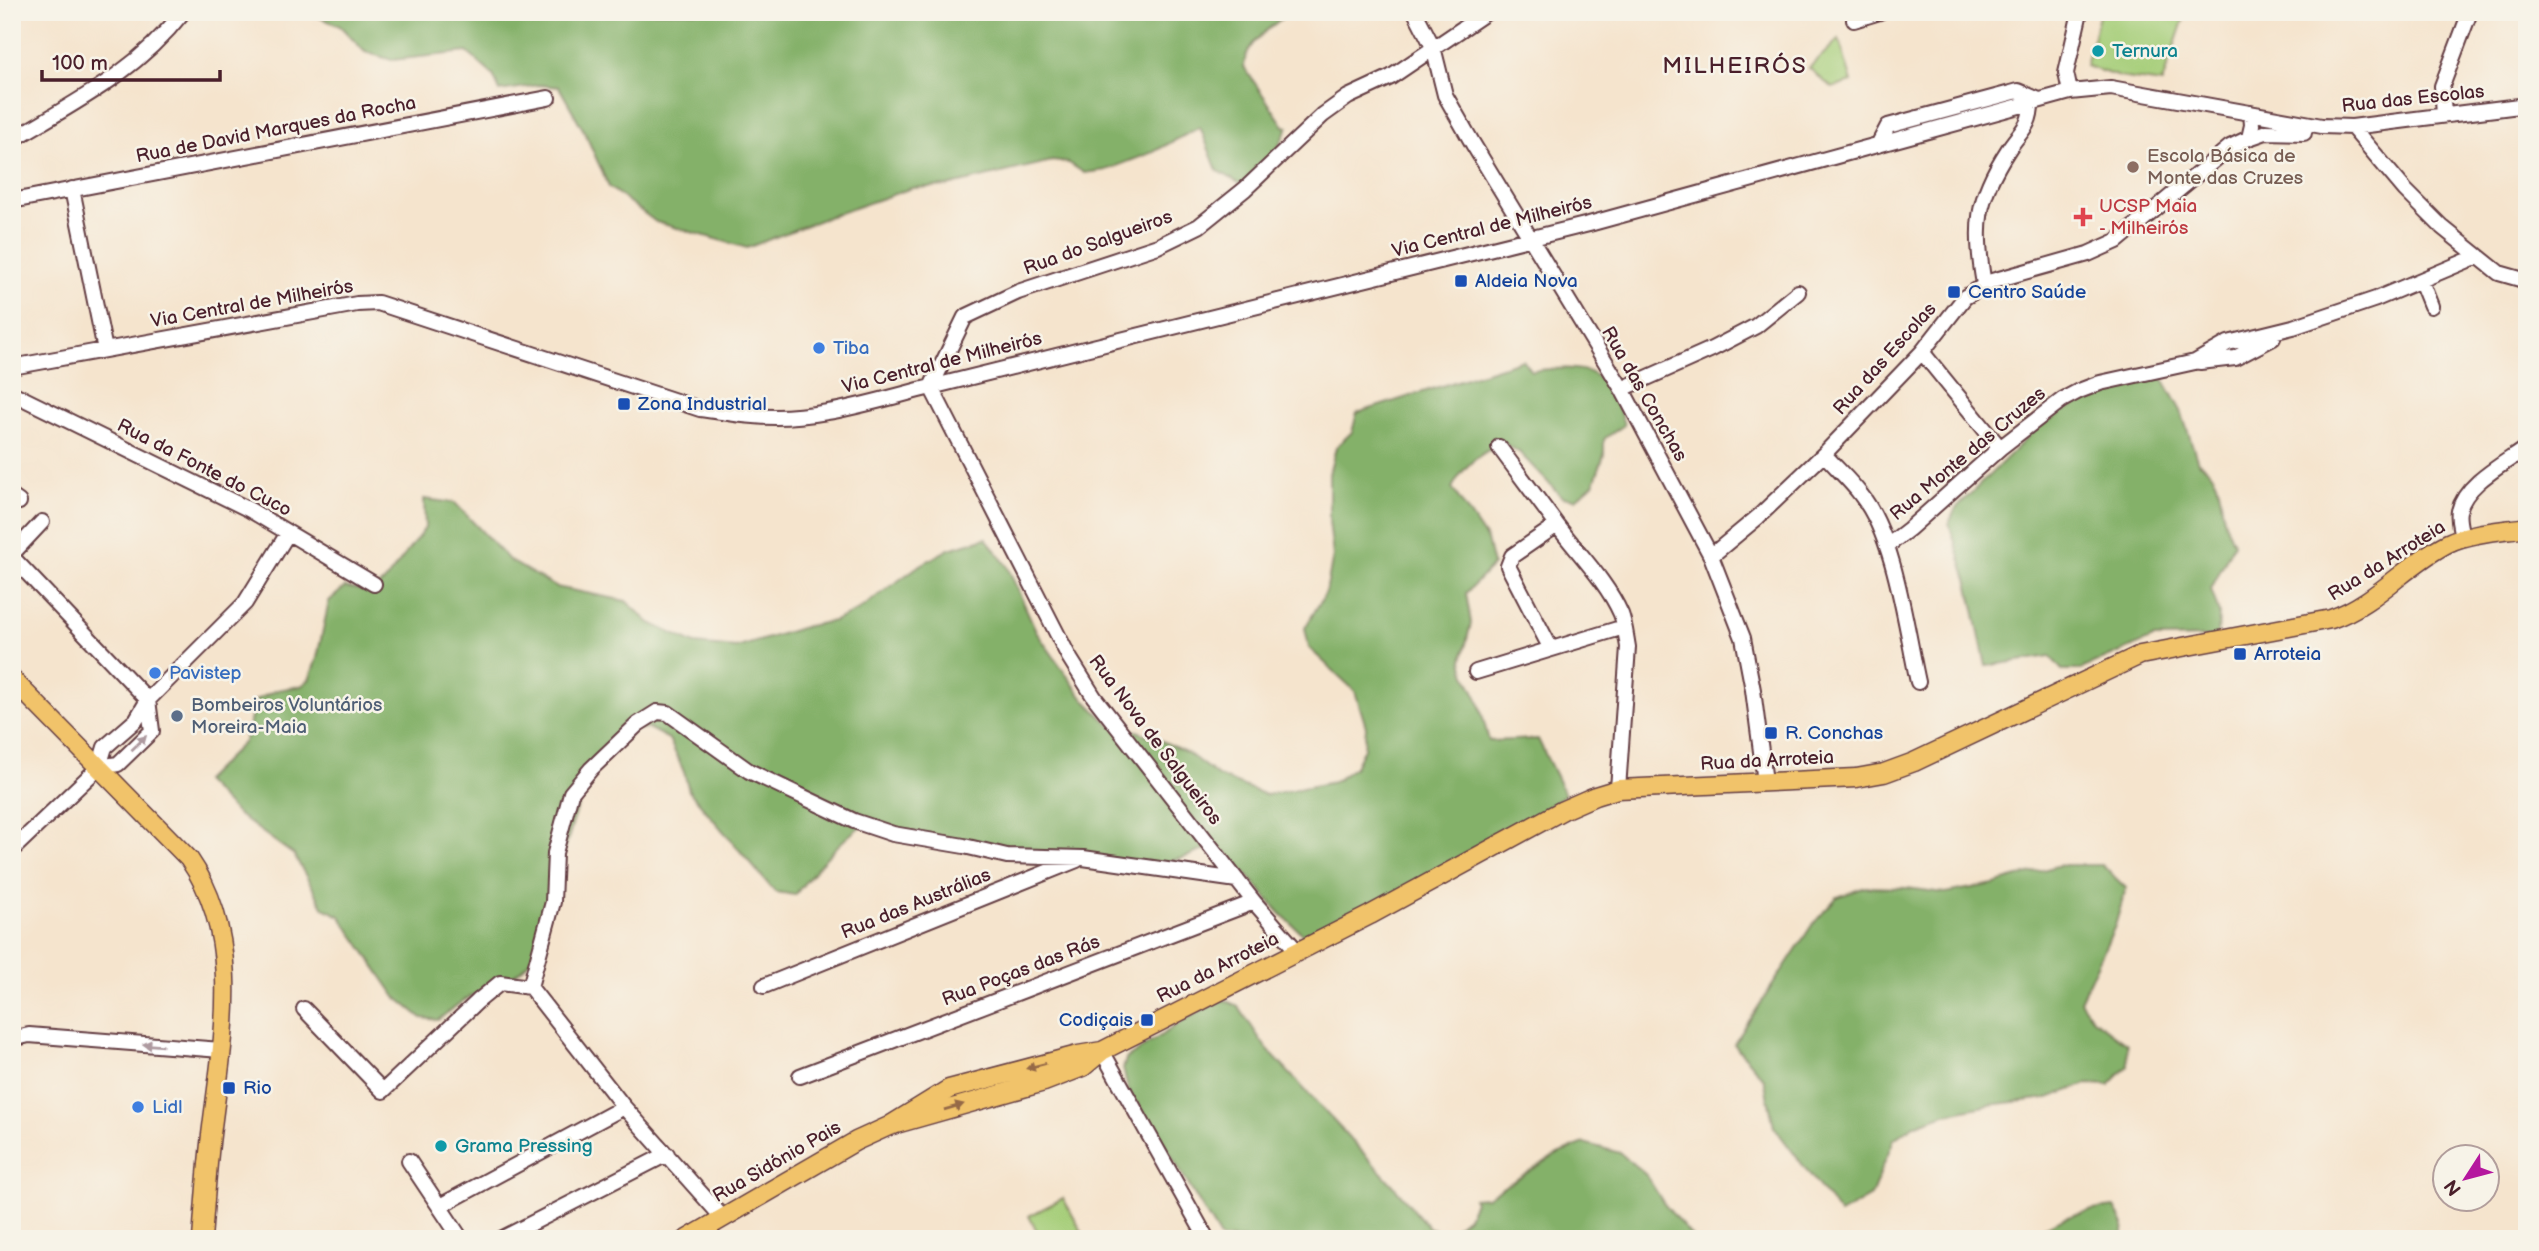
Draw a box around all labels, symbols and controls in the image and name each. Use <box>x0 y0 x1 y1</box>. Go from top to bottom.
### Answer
scale bar <box>42 38 220 82</box>
place label: Ternura <box>2112 40 2178 63</box>
marker: Ternura <box>2090 43 2106 59</box>
text: 100 m <box>52 51 108 76</box>
district label: MILHEIRÓS <box>1662 52 1808 80</box>
street label: Rua das Escolas <box>2341 80 2485 118</box>
street label: Rua de David Marques da Rocha <box>134 92 418 168</box>
place label: Escola Básica de Monte das Cruzes <box>2147 145 2303 190</box>
marker: Escola Básica de Monte das Cruzes <box>2125 159 2141 175</box>
street label: Via Central de Milheirós <box>1390 191 1594 263</box>
place label: UCSP Maia - Milheirós <box>2099 195 2197 240</box>
street label: Rua do Salgueiros <box>1020 205 1176 281</box>
marker: UCSP Maia - Milheirós <box>2073 207 2093 227</box>
place label: Aldeia Nova <box>1475 270 1578 293</box>
marker: Aldeia Nova <box>1453 273 1469 289</box>
street label: Via Central de Milheirós <box>149 275 355 333</box>
place label: Centro Saúde <box>1968 281 2086 304</box>
marker: Centro Saúde <box>1946 284 1962 300</box>
street label: Rua das Escolas <box>1829 298 1941 420</box>
street label: Rua das Conchas <box>1596 322 1692 466</box>
street label: Via Central de Milheirós <box>840 327 1044 399</box>
place label: Tiba <box>833 337 870 360</box>
marker: Tiba <box>811 340 827 356</box>
street label: Rua Monte das Cruzes <box>1885 382 2051 526</box>
place label: Zona Industrial <box>637 393 767 416</box>
marker: Zona Industrial <box>616 396 632 412</box>
street label: Rua da Fonte do Cuco <box>113 414 295 522</box>
street label: Rua da Arroteia <box>2324 516 2450 606</box>
place label: Arroteia <box>2254 643 2321 666</box>
marker: Arroteia <box>2232 646 2248 662</box>
street label: Rua Nova de Salgueiros <box>1084 650 1226 830</box>
place label: Pavistep <box>169 662 241 685</box>
marker: Pavistep <box>147 665 163 681</box>
place label: Bombeiros Voluntários Moreira-Maia <box>191 694 382 739</box>
marker: Bombeiros Voluntários Moreira-Maia <box>169 708 185 724</box>
place label: R. Conchas <box>1785 722 1883 745</box>
marker: R. Conchas <box>1763 725 1779 741</box>
one-way arrow <box>131 735 148 752</box>
street label: Rua da Arroteia <box>1699 746 1835 776</box>
street label: Rua das Austrálias <box>838 863 994 945</box>
street label: Rua da Arroteia <box>1153 927 1283 1009</box>
street label: Rua Poças das Rás <box>939 930 1103 1012</box>
place label: Codiçais <box>1059 1009 1133 1032</box>
marker: Codiçais <box>1139 1012 1155 1028</box>
one-way arrow <box>142 1039 164 1050</box>
one-way arrow <box>1024 1061 1046 1072</box>
place label: Rio <box>243 1077 272 1100</box>
marker: Rio <box>221 1080 237 1096</box>
place label: Lidl <box>152 1096 183 1119</box>
marker: Lidl <box>130 1099 146 1115</box>
one-way arrow <box>944 1101 965 1111</box>
street label: Rua Sidónio Pais <box>709 1116 845 1208</box>
place label: Grama Pressing <box>455 1135 593 1158</box>
marker: Grama Pressing <box>433 1138 449 1154</box>
north arrow <box>2430 1142 2500 1212</box>
text: N <box>2440 1175 2467 1200</box>

